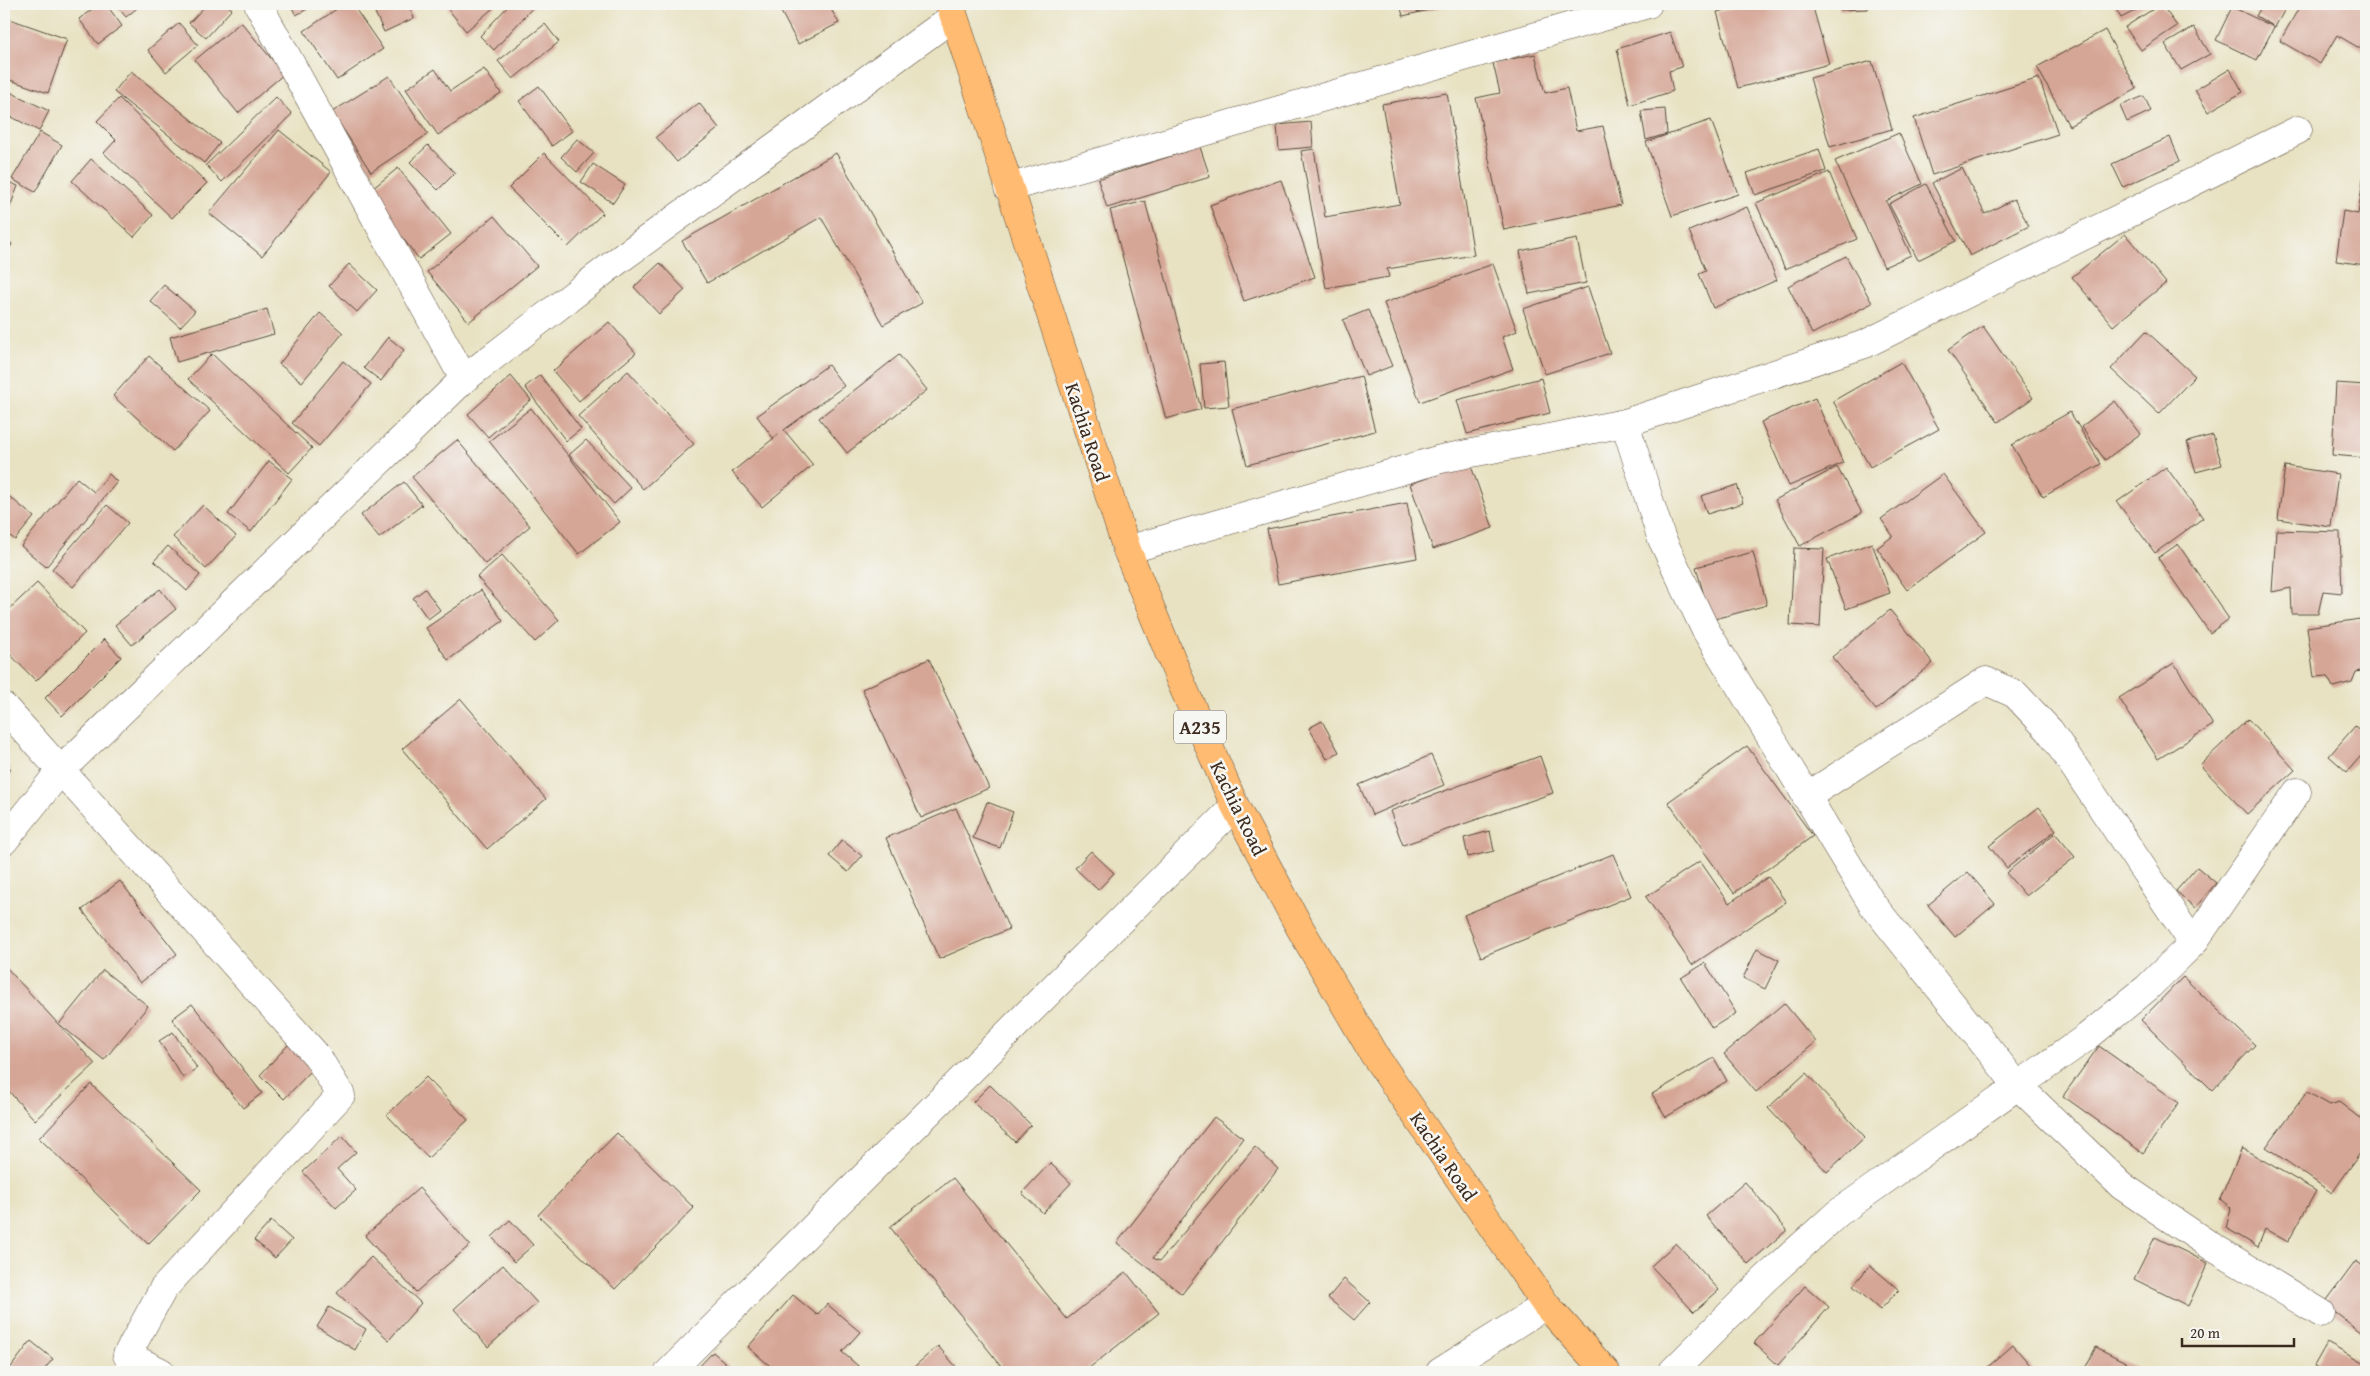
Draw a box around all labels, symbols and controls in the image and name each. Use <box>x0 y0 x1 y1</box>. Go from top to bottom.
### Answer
street label: Kachia Road <box>1058 379 1118 485</box>
road number: A235 <box>1174 710 1226 744</box>
street label: Kachia Road <box>1204 756 1275 861</box>
street label: Kachia Road <box>1403 1105 1485 1207</box>
scale bar <box>2182 1316 2295 1348</box>
text: 20 m <box>2190 1322 2221 1343</box>

